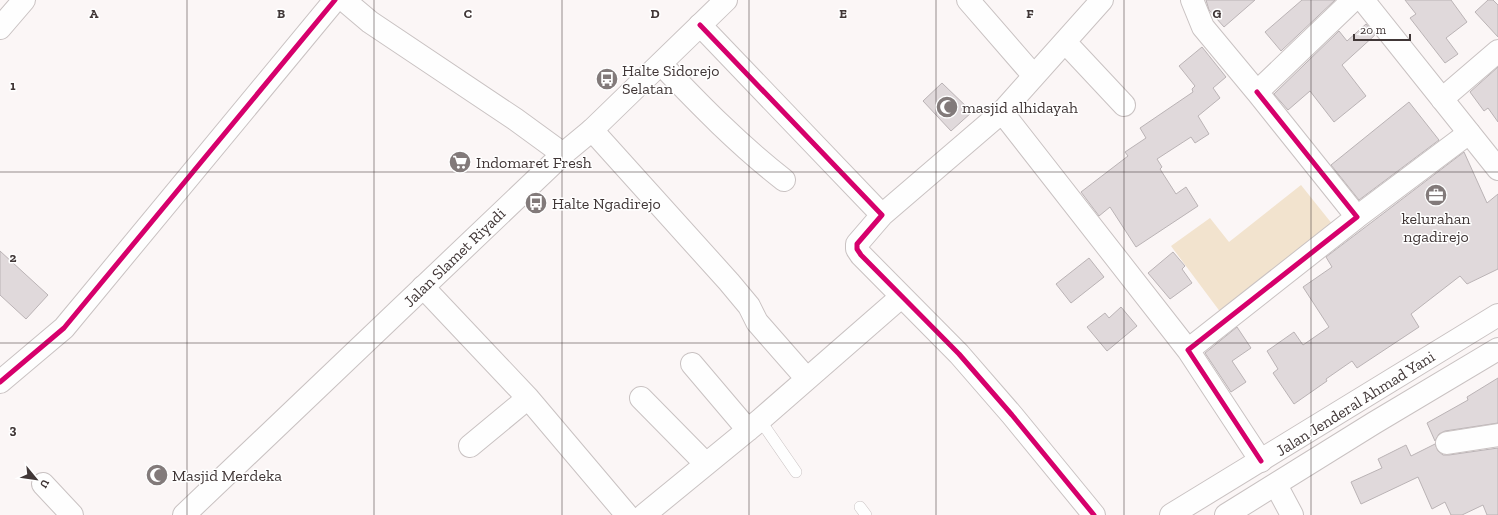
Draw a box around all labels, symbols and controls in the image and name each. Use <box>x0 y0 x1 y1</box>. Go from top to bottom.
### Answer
text: A <box>90 6 99 21</box>
text: B <box>277 6 285 21</box>
text: C <box>464 6 472 21</box>
text: D <box>650 6 660 21</box>
text: E <box>839 6 847 21</box>
text: F <box>1026 6 1034 21</box>
text: G <box>1213 6 1222 21</box>
scale bar <box>1354 16 1410 42</box>
text: 20 m <box>1360 23 1387 37</box>
place label: Halte Sidorejo Selatan <box>622 61 719 98</box>
bus stop icon: Halte Sidorejo Selatan <box>594 66 620 92</box>
text: 1 <box>10 78 16 93</box>
mosque icon: masjid alhidayah <box>934 94 960 120</box>
place label: masjid alhidayah <box>962 98 1078 117</box>
supermarket icon: Indomaret Fresh <box>447 149 473 175</box>
place label: Indomaret Fresh <box>476 153 592 172</box>
office icon: kelurahan ngadirejo <box>1423 182 1449 208</box>
bus stop icon: Halte Ngadirejo <box>523 190 549 216</box>
place label: Halte Ngadirejo <box>552 194 661 213</box>
street label: Jalan Slamet Riyadi <box>400 204 510 311</box>
place label: kelurahan ngadirejo <box>1401 209 1471 246</box>
text: 2 <box>10 250 17 265</box>
street label: Jalan Jenderal Ahmad Yani <box>1272 346 1439 460</box>
text: 3 <box>10 422 17 437</box>
north arrow <box>16 459 56 499</box>
mosque icon: Masjid Merdeka <box>144 462 170 488</box>
place label: Masjid Merdeka <box>172 466 282 485</box>
text: U <box>37 477 52 490</box>

